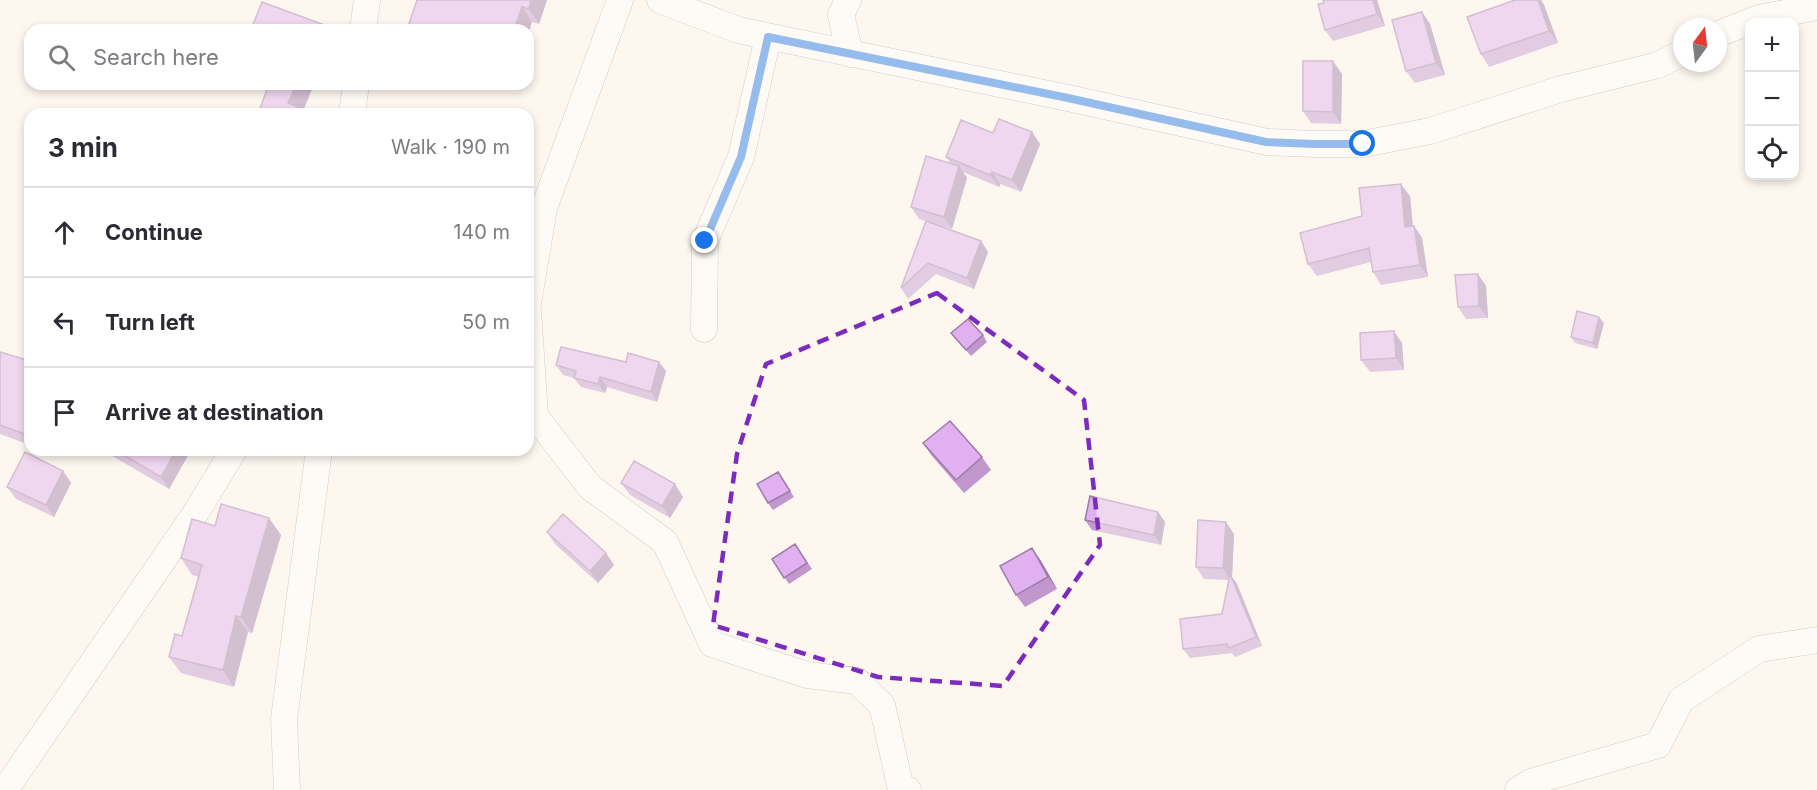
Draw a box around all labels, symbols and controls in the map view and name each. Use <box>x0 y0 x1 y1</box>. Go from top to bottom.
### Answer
north arrow <box>1673 18 1727 72</box>
map controls <box>1745 18 1799 180</box>
button: + <box>1745 18 1799 72</box>
search box <box>24 24 534 90</box>
icon: search <box>45 41 78 74</box>
text: Search here <box>93 44 219 70</box>
button: − <box>1745 72 1799 126</box>
button: locate <box>1745 126 1799 180</box>
route start <box>1349 130 1375 156</box>
text: 3 min <box>48 132 118 163</box>
text: Walk · 190 m <box>391 135 510 159</box>
icon: ahead <box>48 216 81 249</box>
text: Continue <box>105 219 203 245</box>
text: 140 m <box>453 220 510 244</box>
route end <box>691 227 717 253</box>
icon: left <box>48 306 81 339</box>
text: Turn left <box>105 309 195 335</box>
text: 50 m <box>462 310 510 334</box>
icon: arrive <box>48 396 81 429</box>
text: Arrive at destination <box>105 399 324 425</box>

